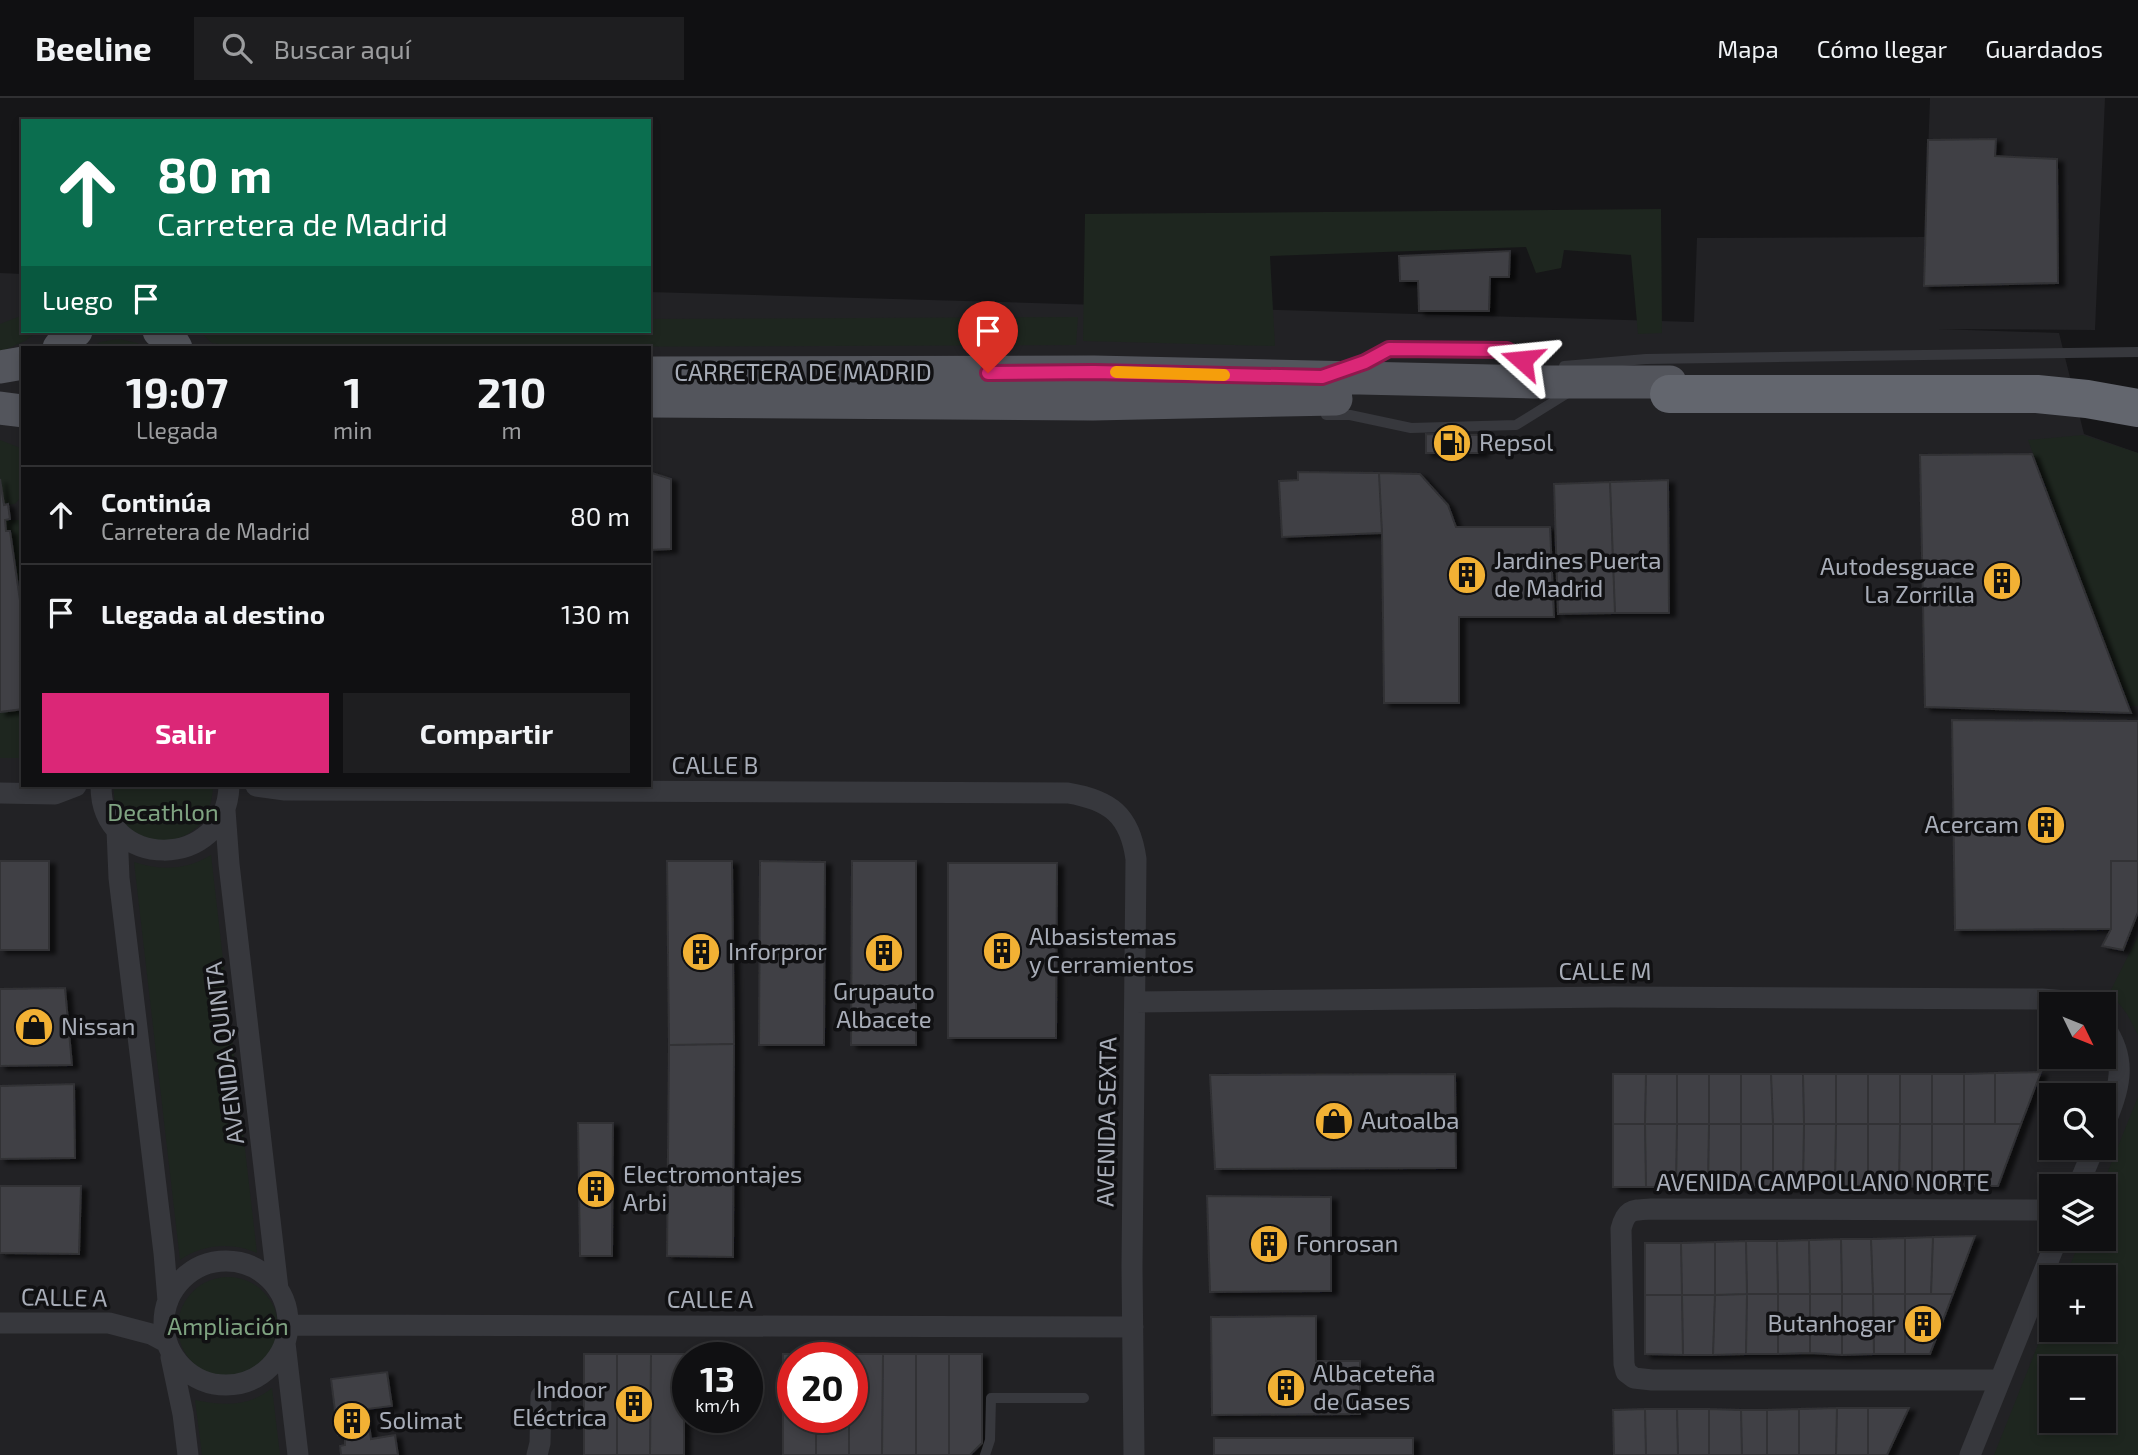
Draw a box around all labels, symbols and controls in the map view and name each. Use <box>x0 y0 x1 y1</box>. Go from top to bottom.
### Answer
search box <box>194 17 684 80</box>
text: Beeline <box>35 28 152 68</box>
icon: search <box>218 29 256 67</box>
text: Buscar aquí <box>274 33 411 64</box>
text: Mapa <box>1717 34 1779 63</box>
text: Cómo llegar <box>1817 34 1947 63</box>
text: Guardados <box>1985 34 2103 63</box>
text: 80 m <box>157 144 272 203</box>
icon: ahead <box>42 147 133 238</box>
text: Carretera de Madrid <box>157 204 448 242</box>
icon: arrive <box>127 280 165 318</box>
text: Luego <box>42 284 113 315</box>
pin <box>958 301 1018 373</box>
icon: arrive <box>969 312 1007 350</box>
position arrow <box>1485 323 1559 397</box>
street label: CARRETERA DE MADRID <box>674 357 932 386</box>
text: 19:07 <box>126 366 228 416</box>
text: 1 <box>344 366 362 416</box>
text: 210 <box>477 366 546 416</box>
text: Llegada <box>136 416 218 444</box>
text: min <box>333 416 372 444</box>
text: m <box>502 416 522 444</box>
fuel station icon: Repsol <box>1431 422 1473 464</box>
place label: Repsol <box>1479 427 1553 456</box>
text: Continúa <box>101 486 211 517</box>
icon: ahead <box>42 496 80 534</box>
text: 80 m <box>570 500 630 531</box>
text: Carretera de Madrid <box>101 517 310 545</box>
place label: Jardines Puerta de Madrid <box>1494 545 1661 602</box>
place label: Autodesguace La Zorrilla <box>1820 551 1975 608</box>
building icon: Jardines Puerta de Madrid <box>1446 554 1488 596</box>
building icon: Autodesguace La Zorrilla <box>1981 560 2023 602</box>
icon: arrive <box>42 594 80 632</box>
text: Llegada al destino <box>101 598 325 629</box>
text: 130 m <box>561 598 630 629</box>
button: Salir <box>42 693 329 773</box>
button: Compartir <box>343 693 630 773</box>
street label: CALLE B <box>672 750 758 779</box>
park label: Decathlon <box>107 797 219 826</box>
building icon: Acercam <box>2025 804 2067 846</box>
place label: Acercam <box>1924 809 2019 838</box>
place label: Albasistemas y Cerramientos <box>1029 921 1194 978</box>
building icon: Albasistemas y Cerramientos <box>981 930 1023 972</box>
building icon: Inforpror <box>680 931 722 973</box>
building icon: Grupauto Albacete <box>863 932 905 974</box>
place label: Inforpror <box>728 936 827 965</box>
street label: CALLE M <box>1558 956 1652 985</box>
street label: AVENIDA QUINTA <box>198 960 249 1146</box>
place label: Grupauto Albacete <box>833 976 935 1033</box>
north arrow <box>2039 992 2116 1069</box>
map controls <box>2039 992 2116 1433</box>
shop icon: Nissan <box>13 1006 55 1048</box>
place label: Nissan <box>61 1011 135 1040</box>
street label: AVENIDA SEXTA <box>1090 1037 1121 1207</box>
button: search <box>2039 1083 2116 1160</box>
shop icon: Autoalba <box>1313 1100 1355 1142</box>
place label: Autoalba <box>1361 1105 1460 1134</box>
place label: Electromontajes Arbi <box>623 1159 802 1216</box>
street label: AVENIDA CAMPOLLANO NORTE <box>1656 1167 1990 1196</box>
building icon: Electromontajes Arbi <box>575 1168 617 1210</box>
button: layers <box>2039 1174 2116 1251</box>
building icon: Fonrosan <box>1248 1223 1290 1265</box>
place label: Fonrosan <box>1296 1228 1398 1257</box>
button: + <box>2039 1265 2116 1342</box>
street label: CALLE A <box>21 1281 108 1312</box>
street label: CALLE A <box>667 1284 753 1313</box>
building icon: Butanhogar <box>1902 1303 1944 1345</box>
place label: Butanhogar <box>1768 1308 1896 1337</box>
park label: Ampliación <box>167 1311 289 1340</box>
speed limit sign: 20 <box>777 1342 868 1433</box>
button: − <box>2039 1356 2116 1433</box>
text: 13 <box>700 1357 735 1399</box>
place label: Albaceteña de Gases <box>1313 1358 1436 1415</box>
building icon: Albaceteña de Gases <box>1265 1367 1307 1409</box>
place label: Indoor Eléctrica <box>512 1374 607 1431</box>
building icon: Indoor Eléctrica <box>613 1383 655 1425</box>
text: km/h <box>695 1394 740 1416</box>
building icon: Solimat <box>331 1400 373 1442</box>
place label: Solimat <box>379 1405 463 1434</box>

